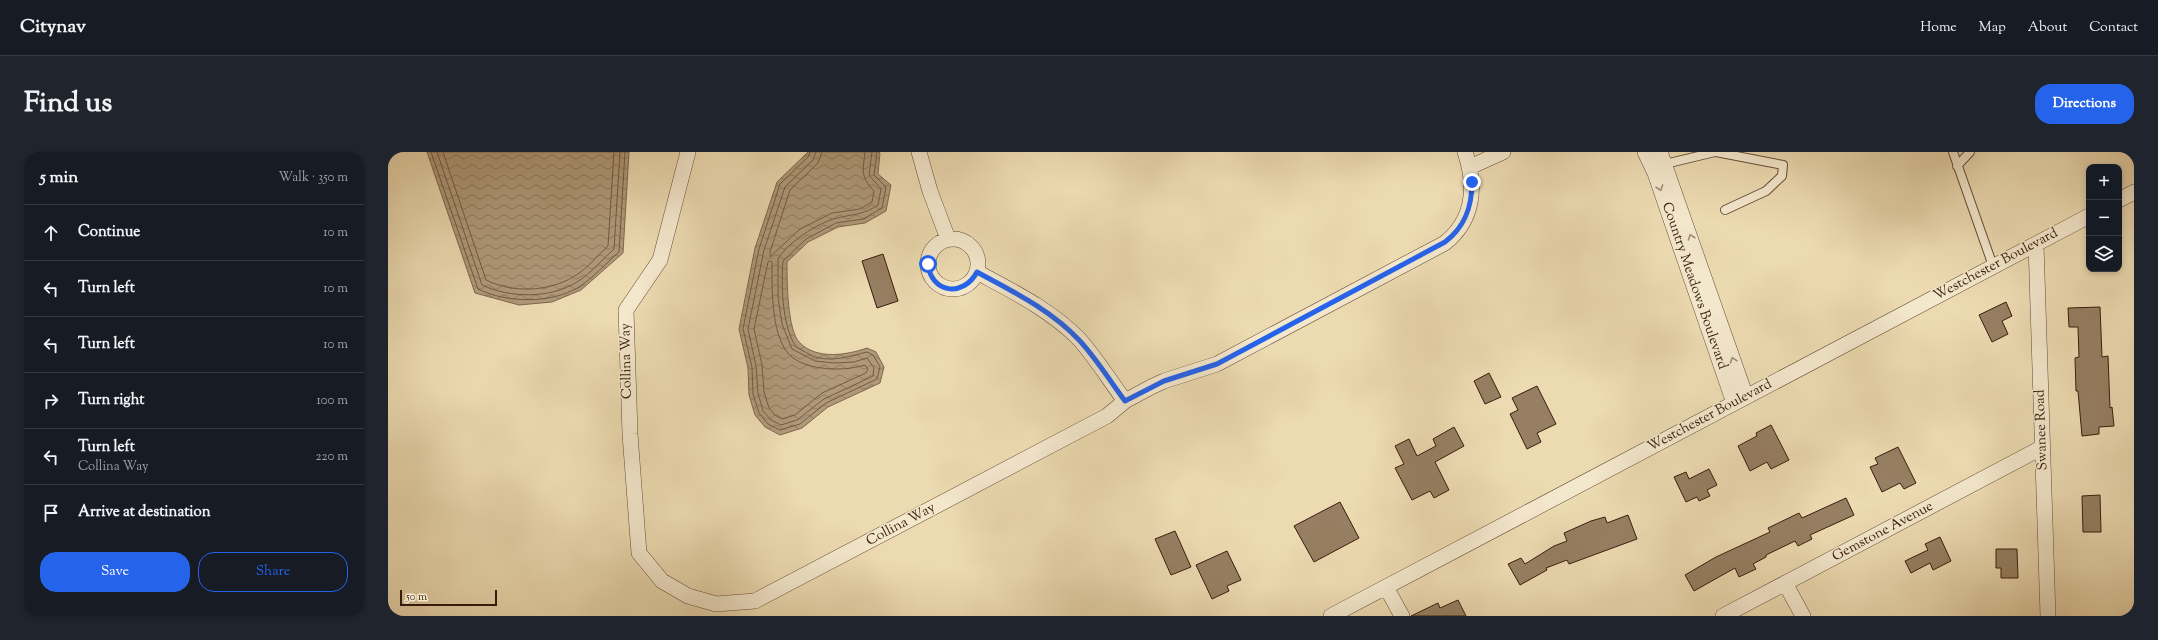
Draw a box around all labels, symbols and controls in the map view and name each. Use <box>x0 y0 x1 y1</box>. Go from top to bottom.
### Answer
text: Citynav <box>20 14 86 41</box>
text: Home <box>1920 18 1957 38</box>
text: Map <box>1979 18 2006 38</box>
text: About <box>2028 18 2067 38</box>
text: Contact <box>2089 18 2138 38</box>
text: Find us <box>24 84 112 124</box>
button: Directions <box>2035 84 2134 124</box>
map controls <box>2086 164 2122 272</box>
button: + <box>2086 164 2122 200</box>
text: 5 min <box>40 166 78 190</box>
text: Walk · 350 m <box>279 169 348 187</box>
route end <box>1463 173 1481 191</box>
one-way arrow <box>1655 184 1664 191</box>
street label: Country Meadows Boulevard <box>1656 200 1732 372</box>
button: − <box>2086 200 2122 236</box>
icon: ahead <box>40 222 62 244</box>
text: Continue <box>78 222 140 243</box>
text: 10 m <box>323 224 348 242</box>
street label: Westchester Boulevard <box>1930 224 2062 306</box>
one-way arrow <box>1687 234 1696 241</box>
button: layers <box>2086 236 2122 272</box>
route start <box>919 255 937 273</box>
icon: left <box>40 278 62 300</box>
text: Turn left <box>78 278 135 299</box>
text: 10 m <box>323 280 348 298</box>
street label: Collina Way <box>616 323 638 399</box>
icon: left <box>40 334 62 356</box>
text: Turn left <box>78 334 135 355</box>
text: 10 m <box>323 336 348 354</box>
one-way arrow <box>1730 357 1738 364</box>
street label: Westchester Boulevard <box>1644 375 1776 457</box>
street label: Swanee Road <box>2031 389 2053 471</box>
icon: right <box>40 390 62 412</box>
text: Turn right <box>78 390 144 411</box>
text: 100 m <box>316 392 348 410</box>
text: Turn left <box>78 437 135 458</box>
icon: left <box>40 446 62 468</box>
text: 220 m <box>315 448 348 466</box>
text: Collina Way <box>78 458 149 476</box>
street label: Gemstone Avenue <box>1829 497 1937 567</box>
street label: Collina Way <box>863 498 939 552</box>
icon: arrive <box>40 502 62 524</box>
text: Arrive at destination <box>78 502 211 523</box>
button: Save <box>40 552 190 592</box>
button: Share <box>198 552 348 592</box>
scale bar <box>400 588 497 607</box>
text: 50 m <box>406 589 427 605</box>

